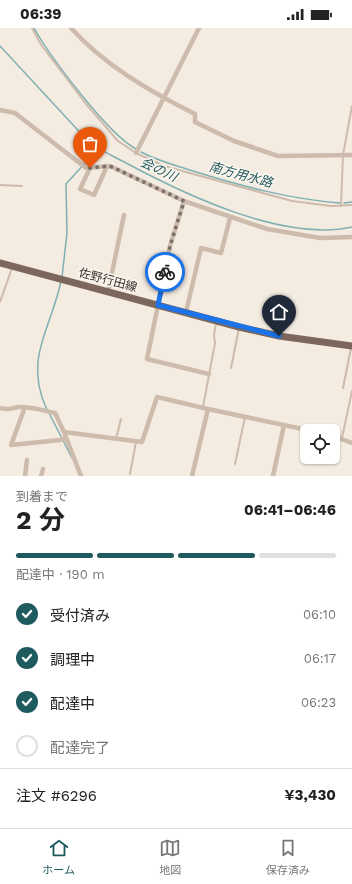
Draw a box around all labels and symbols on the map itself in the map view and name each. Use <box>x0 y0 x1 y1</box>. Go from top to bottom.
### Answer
pin <box>73 127 107 168</box>
water label: 会の川 <box>138 154 181 185</box>
water label: 南方用水路 <box>208 159 275 190</box>
courier <box>145 252 185 292</box>
street label: 佐野行田線 <box>77 265 139 295</box>
pin <box>262 295 296 336</box>

